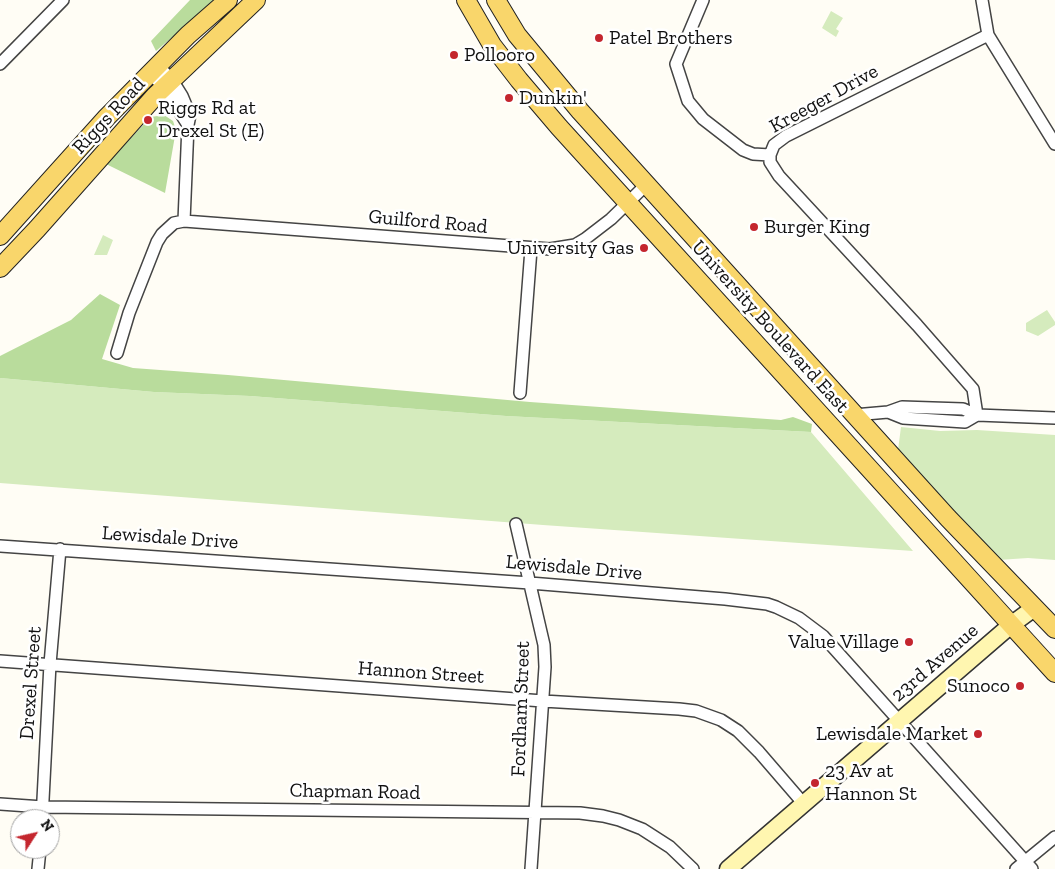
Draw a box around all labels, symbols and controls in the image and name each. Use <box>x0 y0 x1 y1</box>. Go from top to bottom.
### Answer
place label: Patel Brothers <box>609 26 733 50</box>
marker: Patel Brothers <box>593 32 605 44</box>
place label: Pollooro <box>464 43 535 67</box>
marker: Pollooro <box>448 49 460 61</box>
street label: Kreeger Drive <box>766 59 882 139</box>
street label: Riggs Road <box>67 73 151 159</box>
place label: Dunkin' <box>519 86 587 110</box>
marker: Dunkin' <box>503 92 515 104</box>
place label: Riggs Rd at Drexel St (E) <box>158 96 264 143</box>
marker: Riggs Rd at Drexel St (E) <box>142 114 154 126</box>
street label: Guilford Road <box>367 205 489 239</box>
place label: Burger King <box>764 215 870 239</box>
marker: Burger King <box>748 221 760 233</box>
place label: University Gas <box>507 236 634 260</box>
street label: University Boulevard East <box>686 236 854 418</box>
marker: University Gas <box>638 242 650 254</box>
street label: Lewisdale Drive <box>101 521 239 555</box>
street label: Lewisdale Drive <box>505 550 643 586</box>
street label: 23rd Avenue <box>887 619 983 707</box>
street label: Drexel Street <box>15 626 47 740</box>
place label: Value Village <box>788 630 899 654</box>
marker: Value Village <box>903 636 915 648</box>
street label: Fordham Street <box>507 641 535 777</box>
street label: Hannon Street <box>357 657 485 689</box>
place label: Sunoco <box>947 674 1010 698</box>
marker: Sunoco <box>1014 680 1026 692</box>
place label: Lewisdale Market <box>816 722 968 746</box>
marker: Lewisdale Market <box>972 728 984 740</box>
place label: 23 Av at Hannon St <box>825 759 917 806</box>
marker: 23 Av at Hannon St <box>809 777 821 789</box>
street label: Chapman Road <box>289 779 421 805</box>
north arrow <box>10 809 60 859</box>
text: N <box>37 816 57 835</box>

